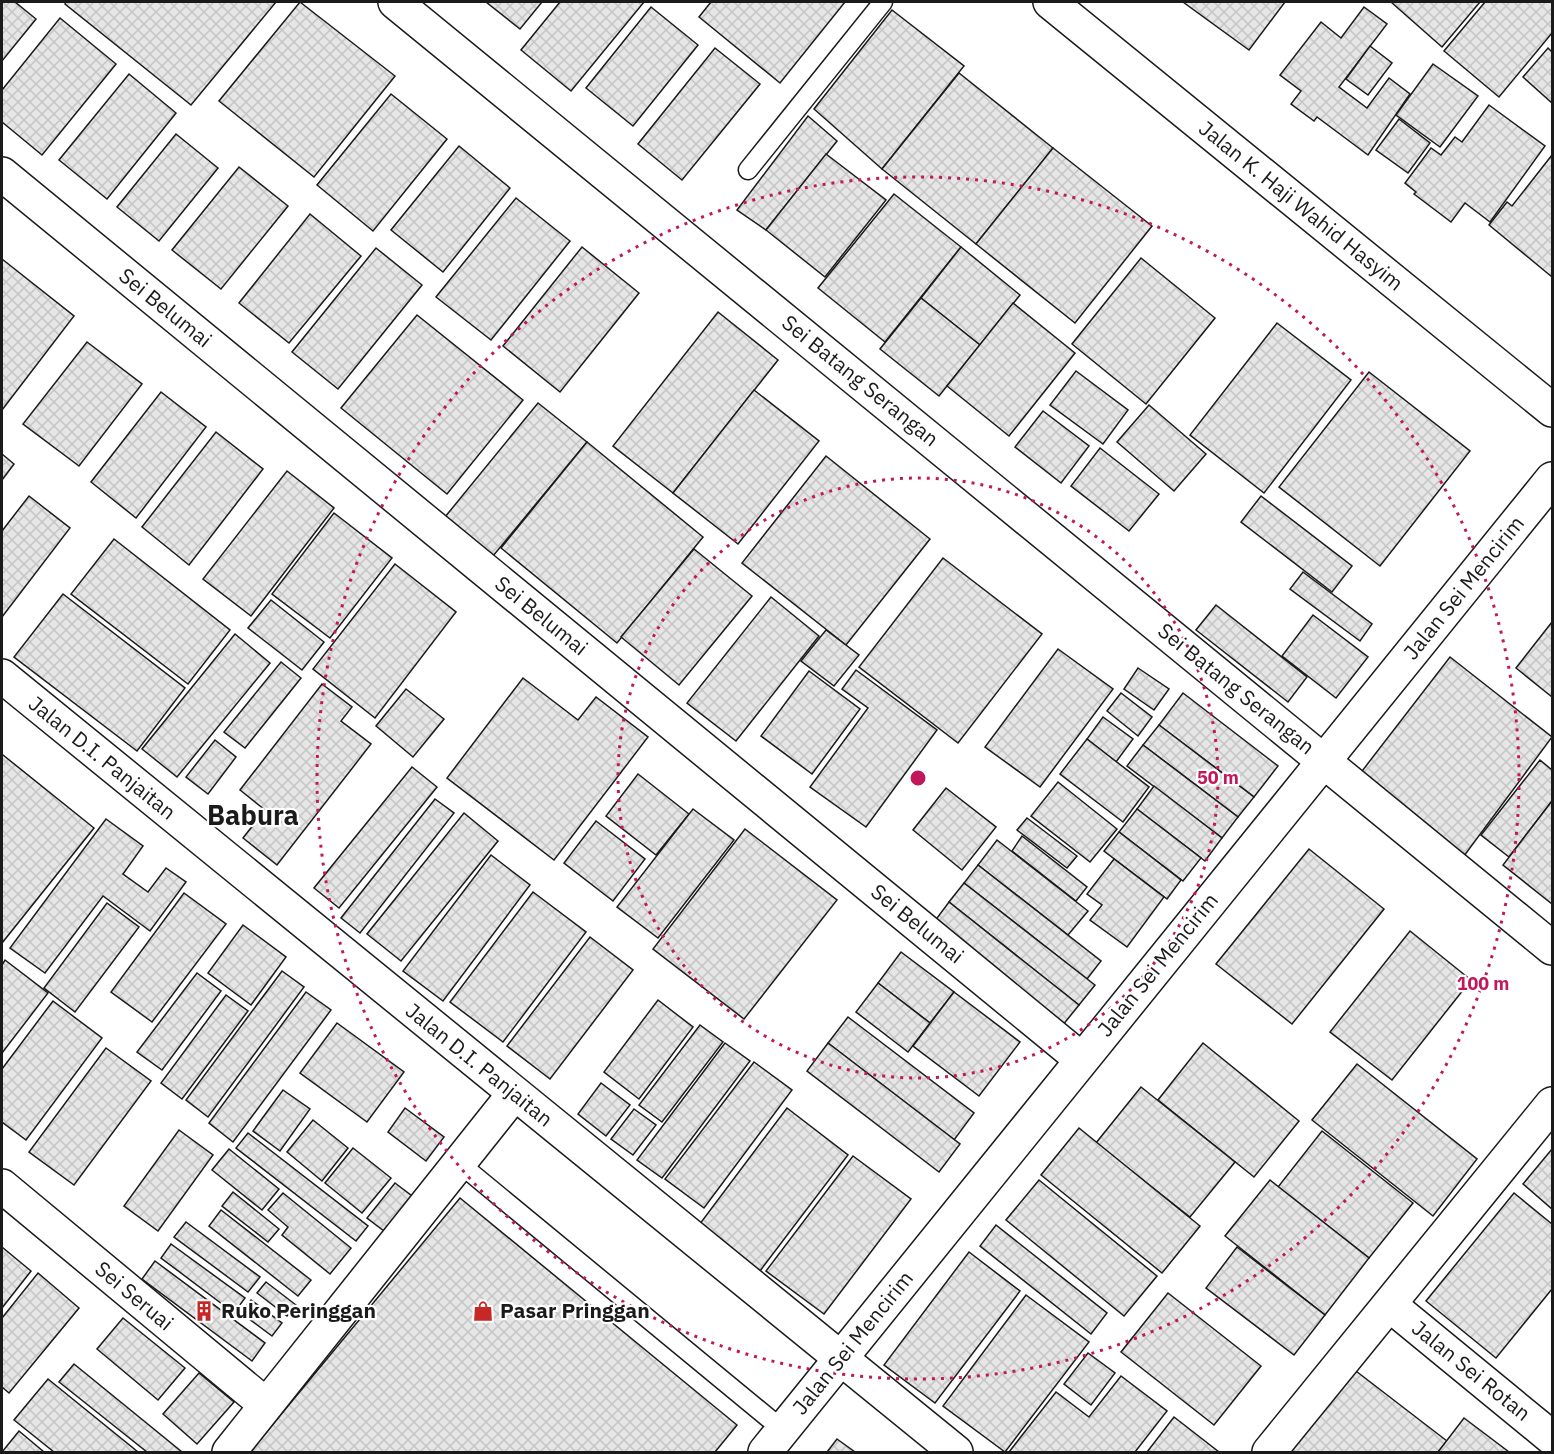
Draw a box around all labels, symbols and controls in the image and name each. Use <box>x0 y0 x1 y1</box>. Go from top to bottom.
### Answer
street label: Jalan K. Haji Wahid Hasyim <box>1194 114 1410 296</box>
street label: Sei Belumai <box>113 261 218 353</box>
street label: Sei Batang Serangan <box>776 308 945 452</box>
street label: Jalan Sei Mencirim <box>1397 510 1530 665</box>
street label: Sei Belumai <box>489 569 594 661</box>
street label: Sei Batang Serangan <box>1152 616 1321 760</box>
street label: Jalan D.I. Panjaitan <box>23 689 182 825</box>
text: 50 m <box>1197 766 1239 789</box>
centre of rings <box>908 768 928 788</box>
district label: Babura <box>207 797 299 832</box>
street label: Sei Belumai <box>865 877 970 969</box>
street label: Jalan Sei Mencirim <box>1091 887 1224 1042</box>
text: 100 m <box>1457 972 1509 995</box>
street label: Jalan D.I. Panjaitan <box>400 996 559 1132</box>
street label: Sei Seruai <box>90 1254 180 1336</box>
street label: Jalan Sei Mencirim <box>786 1265 919 1420</box>
place label: Ruko Peringgan <box>221 1296 376 1324</box>
place label: Pasar Pringgan <box>500 1296 650 1324</box>
building icon: Ruko Peringgan <box>192 1299 216 1323</box>
shop icon: Pasar Pringgan <box>471 1299 495 1323</box>
street label: Jalan Sei Rotan <box>1406 1314 1537 1427</box>

